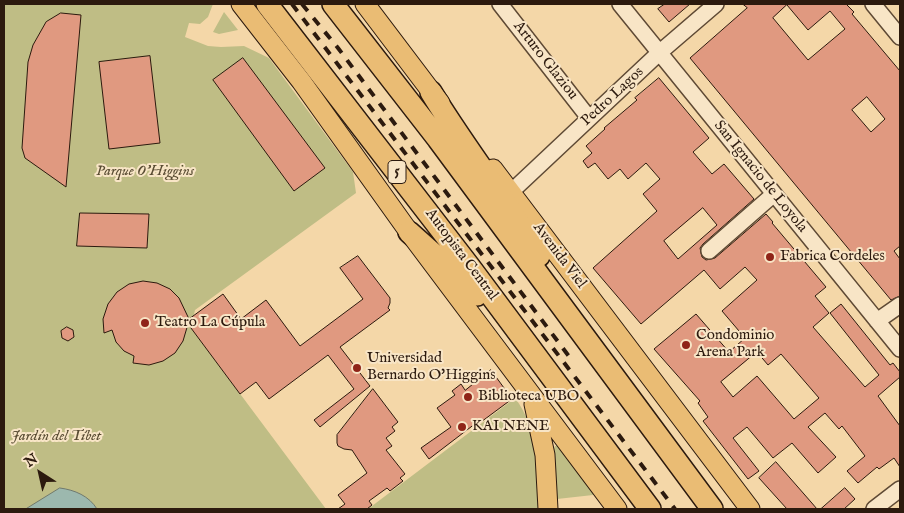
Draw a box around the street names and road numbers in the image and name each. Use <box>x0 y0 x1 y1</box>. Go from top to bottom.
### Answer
street label: Arturo Glaziou <box>509 18 581 104</box>
street label: Pedro Lagos <box>578 64 648 130</box>
street label: San Ignacio de Loyola <box>709 117 811 237</box>
road number: 5 <box>388 160 406 183</box>
street label: Autopista Central <box>421 206 501 304</box>
street label: Avenida Viel <box>528 220 590 292</box>

